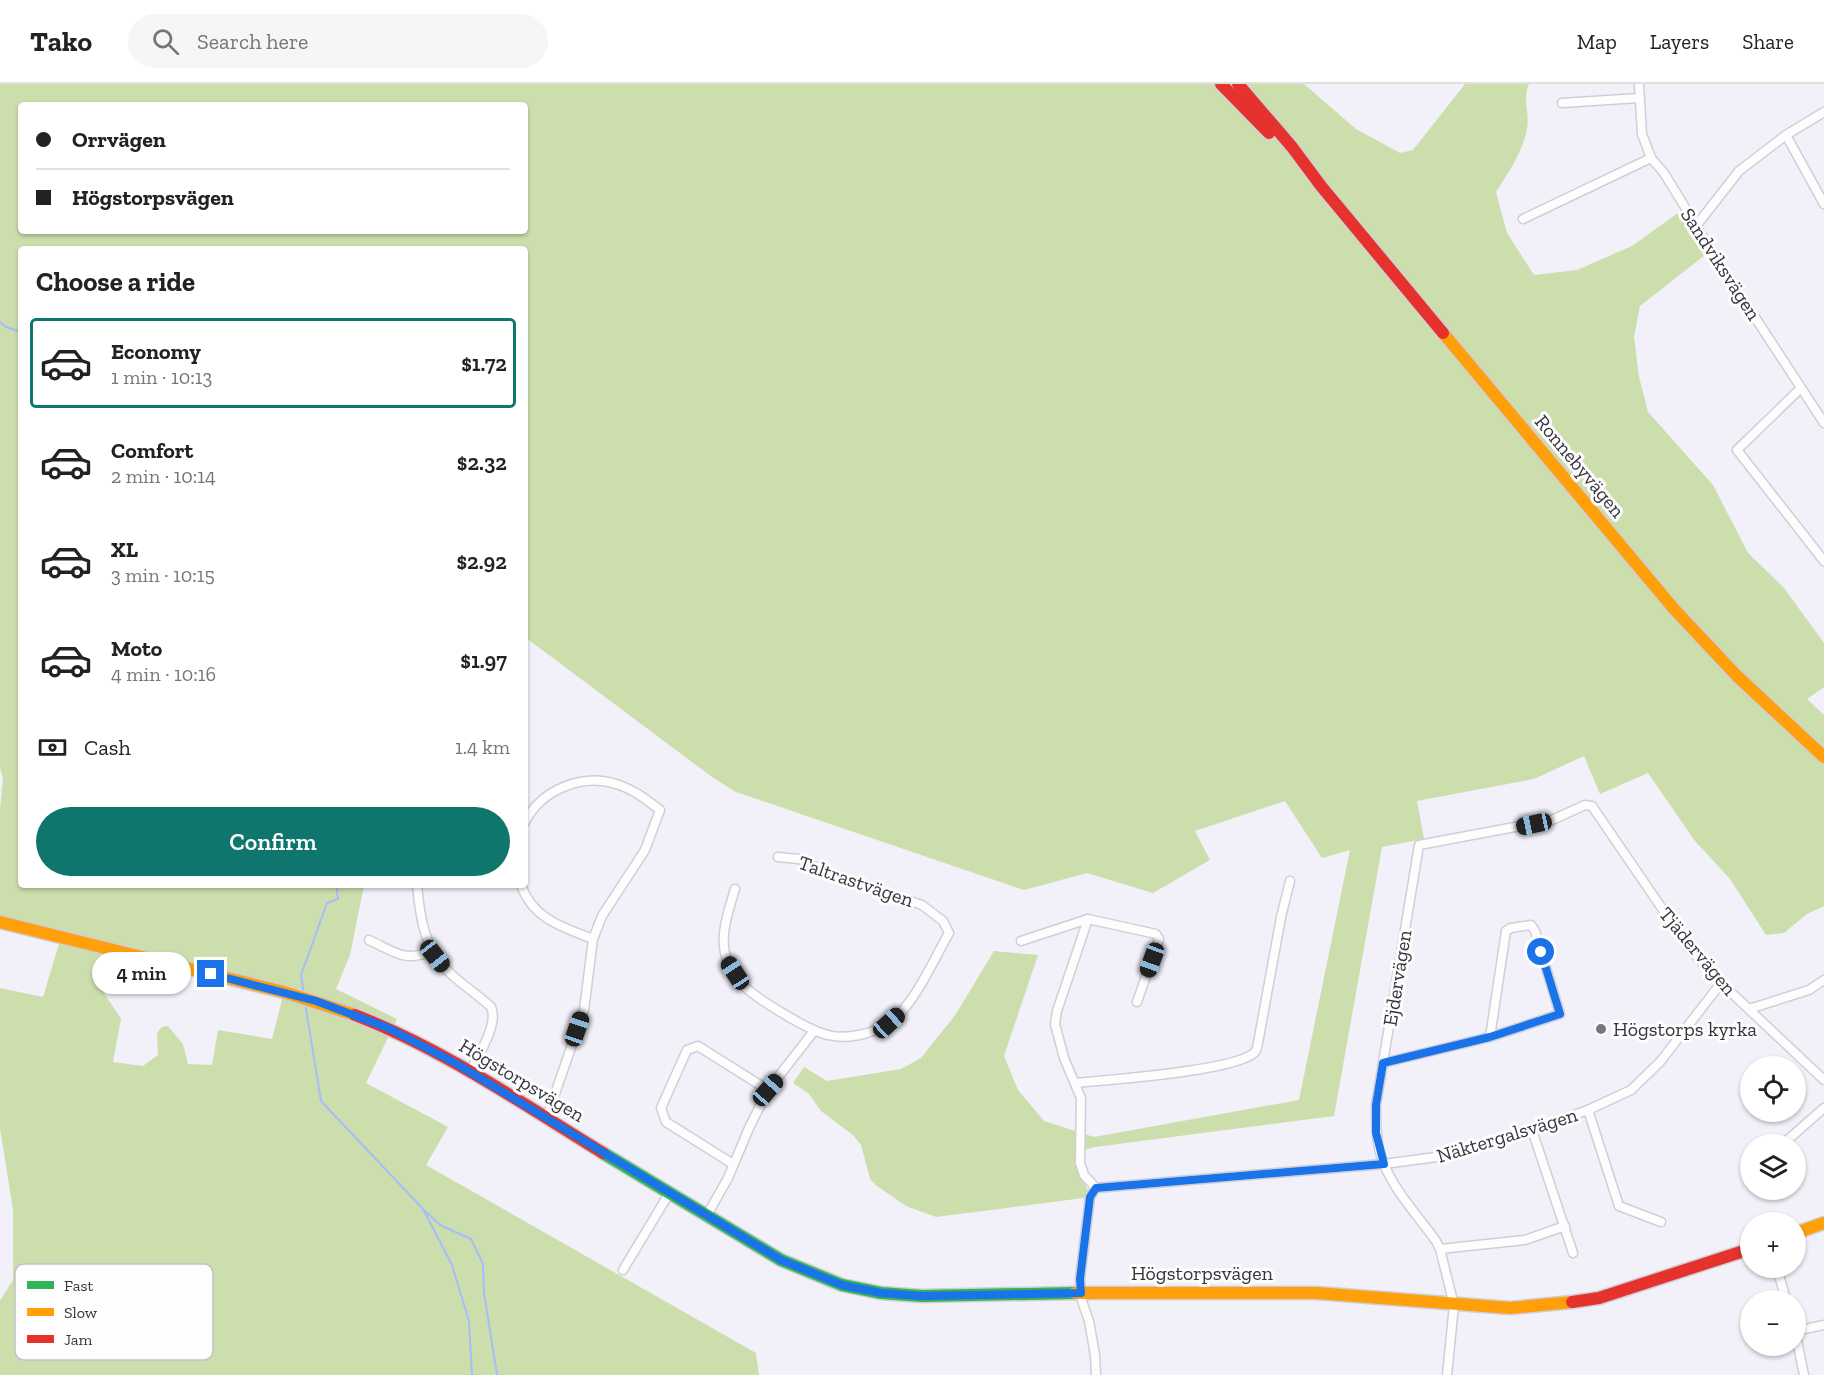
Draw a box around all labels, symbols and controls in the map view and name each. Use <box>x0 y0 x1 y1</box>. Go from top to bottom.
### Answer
search box <box>128 14 548 68</box>
text: Tako <box>30 25 92 58</box>
icon: search <box>149 25 182 58</box>
text: Search here <box>197 28 308 55</box>
text: Map <box>1577 29 1617 54</box>
text: Layers <box>1650 29 1709 54</box>
text: Share <box>1742 29 1794 54</box>
text: Orrvägen <box>72 126 166 153</box>
text: Högstorpsvägen <box>72 184 234 211</box>
street label: Sandviksvägen <box>1676 203 1767 325</box>
text: Choose a ride <box>36 266 195 298</box>
icon: car <box>39 336 93 390</box>
text: Economy <box>111 338 201 365</box>
text: $1.72 <box>461 350 507 377</box>
text: 1 min · 10:13 <box>111 365 212 389</box>
street label: Ronnebyvägen <box>1530 410 1630 523</box>
icon: car <box>39 435 93 489</box>
text: Comfort <box>111 437 193 464</box>
text: $2.32 <box>457 449 507 476</box>
text: 2 min · 10:14 <box>111 464 216 488</box>
icon: car <box>39 534 93 588</box>
text: XL <box>111 536 138 563</box>
text: $2.92 <box>456 548 507 575</box>
text: 3 min · 10:15 <box>111 563 215 587</box>
icon: car <box>39 633 93 687</box>
text: Moto <box>111 635 162 662</box>
text: $1.97 <box>460 647 507 674</box>
text: 4 min · 10:16 <box>111 662 216 686</box>
icon: cash <box>36 731 69 764</box>
text: Cash <box>84 734 131 761</box>
text: 1.4 km <box>455 735 510 759</box>
button: Confirm <box>36 807 510 876</box>
car <box>1515 811 1553 837</box>
street label: Taltrastvägen <box>795 850 917 912</box>
street label: Tjädervägen <box>1654 902 1742 1000</box>
street label: Ejdervägen <box>1378 928 1417 1028</box>
car <box>417 936 453 976</box>
route start <box>1527 938 1554 965</box>
car <box>1137 940 1167 980</box>
callout: 4 min <box>91 953 190 995</box>
car <box>718 953 752 993</box>
route end <box>197 960 224 987</box>
text: 4 min <box>116 961 167 985</box>
car <box>870 1004 908 1042</box>
car <box>563 1009 591 1049</box>
place label: Högstorps kyrka <box>1613 1017 1757 1041</box>
marker: Högstorps kyrka <box>1594 1022 1608 1036</box>
street label: Högstorpsvägen <box>455 1033 590 1127</box>
map controls <box>1740 1056 1806 1356</box>
button: locate <box>1740 1056 1806 1122</box>
car <box>749 1071 787 1109</box>
street label: Näktergalsvägen <box>1434 1102 1581 1168</box>
button: layers <box>1740 1134 1806 1200</box>
button: + <box>1740 1212 1806 1278</box>
street label: Högstorpsvägen <box>1131 1261 1274 1285</box>
legend <box>15 1264 213 1360</box>
text: Fast <box>64 1276 93 1295</box>
button: − <box>1740 1290 1806 1356</box>
text: Slow <box>64 1303 98 1322</box>
text: Jam <box>64 1330 93 1349</box>

